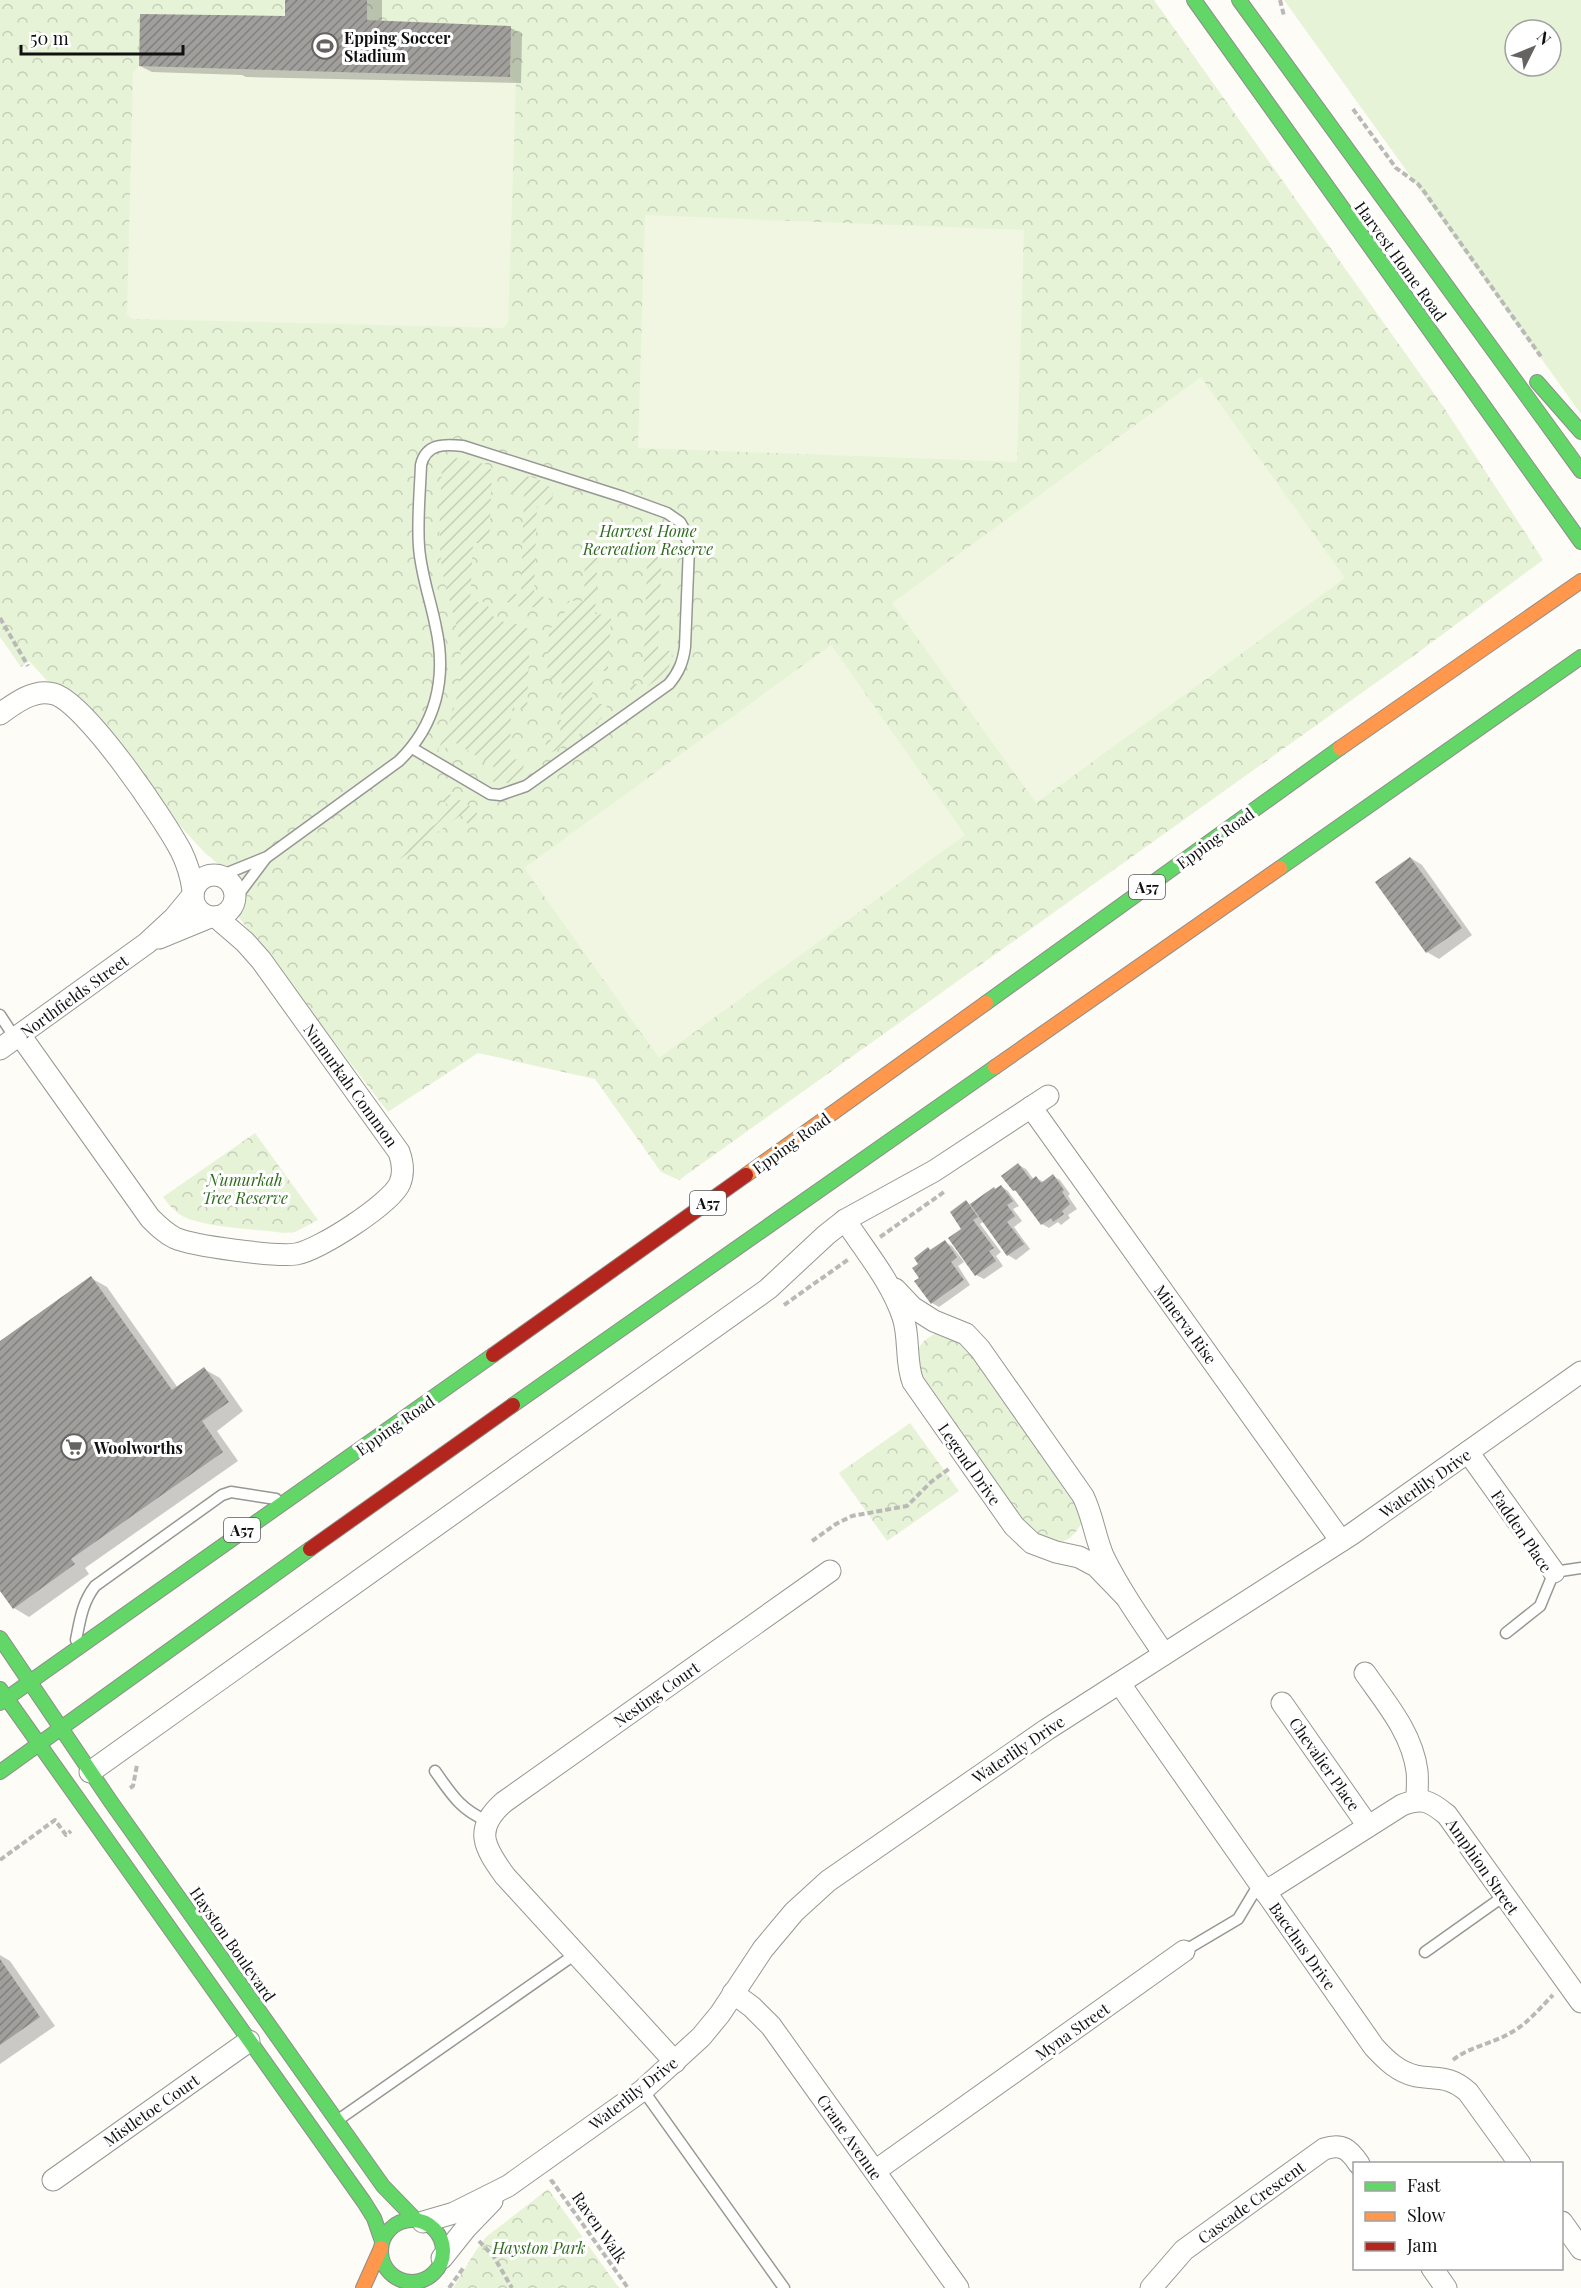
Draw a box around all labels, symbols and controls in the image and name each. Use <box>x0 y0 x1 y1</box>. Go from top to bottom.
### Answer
scale bar <box>21 18 183 56</box>
north arrow <box>1503 18 1563 78</box>
text: 50 m <box>30 26 69 50</box>
text: N <box>1533 26 1556 49</box>
place label: Epping Soccer Stadium <box>344 27 451 66</box>
sports icon: Epping Soccer Stadium <box>310 31 340 61</box>
street label: Harvest Home Road <box>1351 197 1451 325</box>
park label: Harvest Home Recreation Reserve <box>582 520 713 559</box>
street label: Epping Road <box>1172 803 1258 873</box>
road number: A57 <box>1129 875 1165 899</box>
street label: Northfields Street <box>16 950 132 1042</box>
street label: Numurkah Common <box>299 1019 403 1151</box>
street label: Epping Road <box>748 1108 834 1178</box>
park label: Numurkah Tree Reserve <box>202 1169 288 1208</box>
road number: A57 <box>690 1191 726 1215</box>
street label: Minerva Rise <box>1150 1280 1222 1368</box>
street label: Epping Road <box>352 1390 438 1460</box>
street label: Legend Drive <box>934 1419 1006 1509</box>
supermarket icon: Woolworths <box>59 1432 89 1462</box>
place label: Woolworths <box>93 1437 183 1458</box>
street label: Waterlily Drive <box>1374 1444 1475 1523</box>
street label: Fadden Place <box>1487 1486 1557 1576</box>
road number: A57 <box>224 1518 260 1542</box>
street label: Nesting Court <box>609 1656 703 1731</box>
street label: Waterlily Drive <box>967 1710 1068 1788</box>
street label: Chevalier Place <box>1285 1713 1365 1815</box>
street label: Amphion Street <box>1441 1813 1524 1919</box>
street label: Hayston Boulevard <box>186 1883 280 2005</box>
street label: Bacchus Drive <box>1265 1898 1341 1994</box>
street label: Myna Street <box>1031 1998 1114 2064</box>
street label: Waterlily Drive <box>584 2052 682 2135</box>
street label: Mistletoe Court <box>99 2069 203 2151</box>
street label: Crane Avenue <box>813 2090 887 2184</box>
street label: Cascade Crescent <box>1193 2156 1309 2248</box>
legend <box>1353 2162 1563 2270</box>
text: Fast <box>1407 2173 1441 2197</box>
street label: Raven Walk <box>568 2187 632 2267</box>
text: Slow <box>1407 2203 1445 2227</box>
text: Jam <box>1406 2233 1437 2257</box>
park label: Hayston Park <box>491 2237 586 2258</box>

